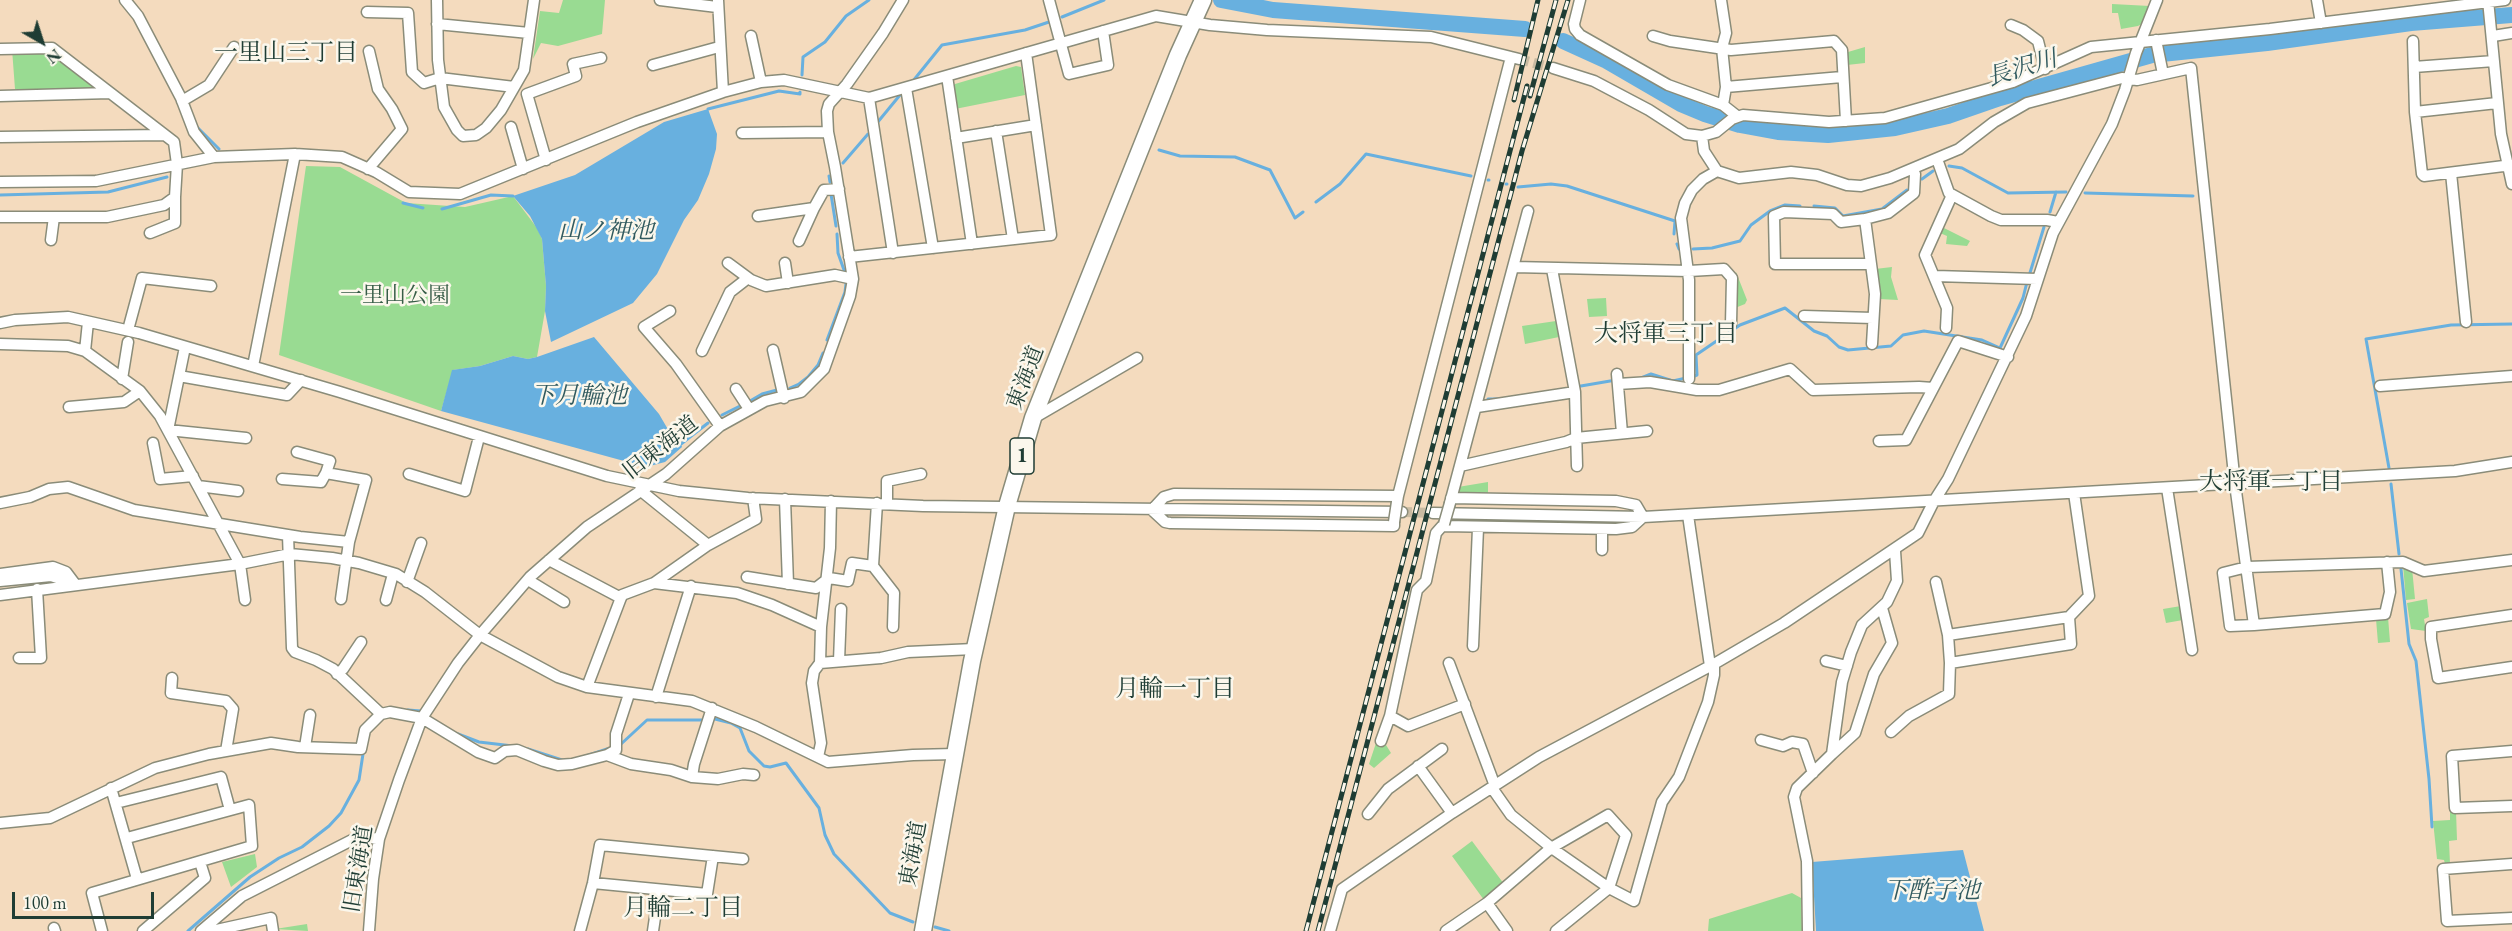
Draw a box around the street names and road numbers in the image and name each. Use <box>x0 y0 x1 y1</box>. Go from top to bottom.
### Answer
street label: 東海道 <box>1002 342 1050 414</box>
street label: 旧東海道 <box>618 411 704 485</box>
road number: 1 <box>1010 438 1034 474</box>
street label: 東海道 <box>895 819 933 889</box>
street label: 旧東海道 <box>339 823 379 915</box>

